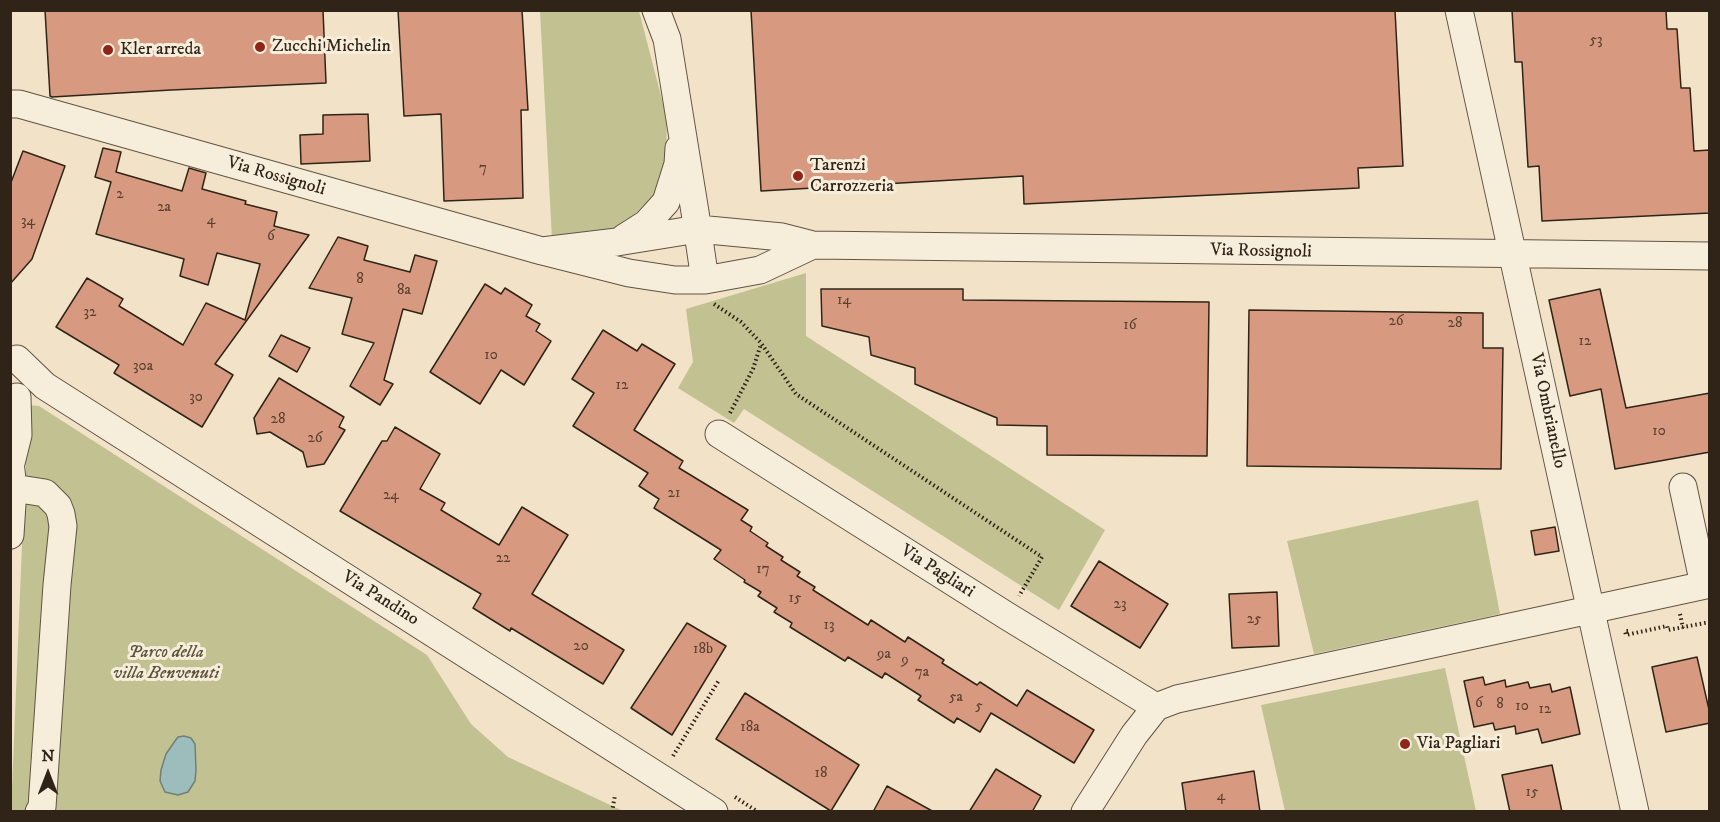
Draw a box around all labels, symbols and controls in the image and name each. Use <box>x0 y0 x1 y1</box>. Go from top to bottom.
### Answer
house number: 53 <box>1589 32 1603 50</box>
place label: Zucchi Michelin <box>272 36 391 58</box>
place label: Kler arreda <box>120 39 201 61</box>
marker: Zucchi Michelin <box>253 40 267 54</box>
marker: Kler arreda <box>101 43 115 57</box>
street label: Via Rossignoli <box>224 153 328 201</box>
place label: Tarenzi Carrozzeria <box>810 155 894 198</box>
house number: 7 <box>479 160 487 178</box>
marker: Tarenzi Carrozzeria <box>791 169 805 183</box>
house number: 2 <box>116 186 124 204</box>
house number: 2a <box>157 199 171 217</box>
house number: 4 <box>207 212 215 230</box>
house number: 34 <box>21 213 35 231</box>
house number: 6 <box>267 228 275 246</box>
street label: Via Rossignoli <box>1210 240 1312 264</box>
house number: 8 <box>356 271 364 289</box>
house number: 8a <box>397 282 411 300</box>
house number: 14 <box>837 292 851 310</box>
house number: 32 <box>84 304 96 322</box>
house number: 26 <box>1388 313 1404 331</box>
house number: 28 <box>1448 315 1462 333</box>
house number: 16 <box>1123 317 1137 335</box>
house number: 12 <box>1579 333 1591 351</box>
house number: 10 <box>484 347 498 365</box>
street label: Via Ombrianello <box>1524 351 1570 471</box>
house number: 30a <box>133 358 153 376</box>
house number: 12 <box>616 377 628 395</box>
house number: 30 <box>189 389 203 407</box>
house number: 28 <box>271 411 285 429</box>
house number: 10 <box>1652 423 1666 441</box>
house number: 26 <box>307 430 323 448</box>
house number: 21 <box>668 485 680 503</box>
house number: 24 <box>383 487 399 505</box>
street label: Via Pagliari <box>896 541 978 603</box>
house number: 22 <box>496 550 510 568</box>
house number: 17 <box>756 561 770 579</box>
street label: Via Pandino <box>338 567 422 631</box>
house number: 15 <box>789 590 801 608</box>
house number: 23 <box>1114 596 1126 614</box>
house number: 25 <box>1247 611 1261 629</box>
house number: 13 <box>823 617 835 635</box>
house number: 20 <box>573 638 589 656</box>
house number: 18b <box>693 641 713 659</box>
park label: Parco della villa Benvenuti <box>113 642 219 684</box>
house number: 9a <box>877 646 891 664</box>
house number: 9 <box>901 652 909 670</box>
house number: 7a <box>915 664 929 682</box>
house number: 5a <box>949 689 963 707</box>
house number: 6 <box>1475 695 1483 713</box>
house number: 8 <box>1496 696 1504 714</box>
house number: 5 <box>975 698 983 716</box>
house number: 10 <box>1515 698 1529 716</box>
house number: 12 <box>1539 701 1551 719</box>
house number: 18a <box>740 719 760 737</box>
place label: Via Pagliari <box>1417 733 1500 755</box>
marker: Via Pagliari <box>1398 737 1412 751</box>
north arrow <box>18 744 78 804</box>
text: N <box>41 746 55 766</box>
house number: 18 <box>814 765 828 783</box>
house number: 15 <box>1526 784 1538 802</box>
house number: 4 <box>1217 788 1225 806</box>

